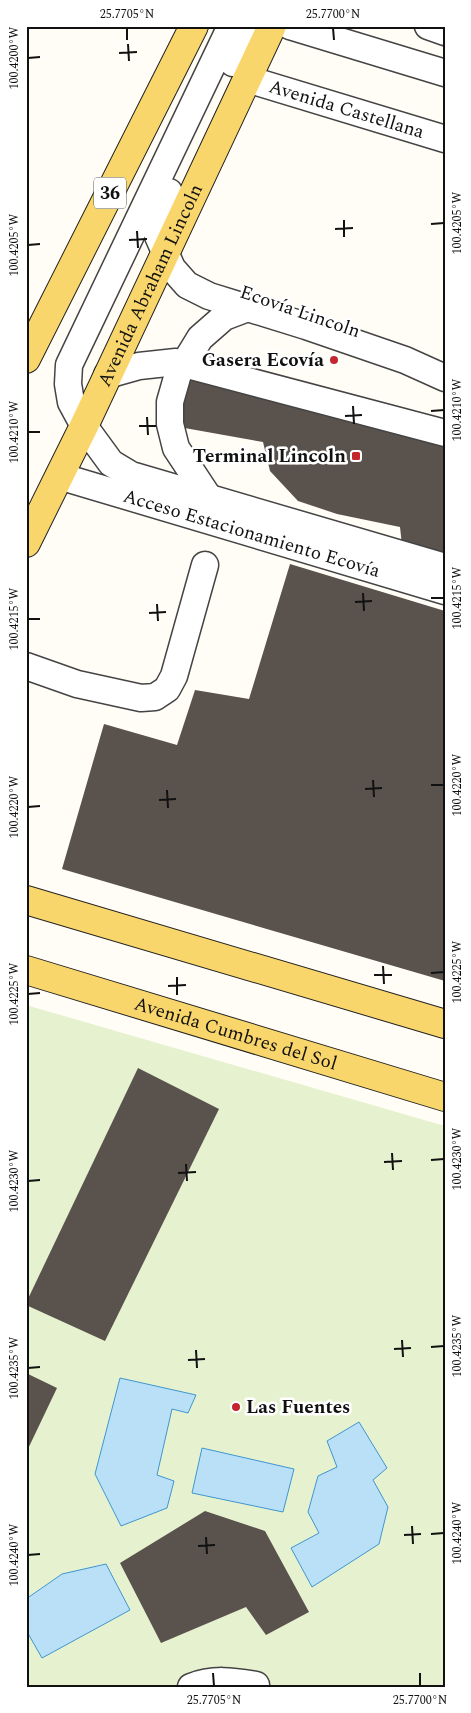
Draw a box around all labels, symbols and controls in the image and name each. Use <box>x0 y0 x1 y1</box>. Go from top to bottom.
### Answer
text: 25.7705°N <box>100 5 154 24</box>
text: 25.7700°N <box>306 5 360 24</box>
text: 100.4200°W <box>5 26 24 89</box>
street label: Avenida Castellana <box>265 72 429 147</box>
road number: 36 <box>94 178 126 208</box>
street label: Avenida Abraham Lincoln <box>90 179 210 392</box>
text: 100.4205°W <box>448 191 467 254</box>
text: 100.4205°W <box>5 213 24 276</box>
street label: Ecovía Lincoln <box>236 278 364 346</box>
place label: Gasera Ecovía <box>202 346 324 375</box>
marker: Gasera Ecovía <box>328 354 340 366</box>
text: 100.4210°W <box>448 378 467 441</box>
text: 100.4210°W <box>5 400 24 463</box>
place label: Terminal Lincoln <box>193 442 346 471</box>
marker: Terminal Lincoln <box>350 450 362 462</box>
street label: Acceso Estacionamiento Ecovía <box>120 481 384 586</box>
text: 100.4215°W <box>448 566 467 629</box>
text: 100.4215°W <box>5 587 24 650</box>
text: 100.4220°W <box>448 753 467 816</box>
text: 100.4220°W <box>5 775 24 838</box>
text: 100.4225°W <box>448 940 467 1003</box>
text: 100.4225°W <box>5 962 24 1025</box>
street label: Avenida Cumbres del Sol <box>130 989 341 1078</box>
text: 100.4230°W <box>448 1127 467 1190</box>
text: 100.4230°W <box>5 1149 24 1212</box>
text: 100.4235°W <box>448 1314 467 1377</box>
text: 100.4235°W <box>5 1336 24 1399</box>
place label: Las Fuentes <box>246 1393 350 1422</box>
marker: Las Fuentes <box>230 1401 242 1413</box>
text: 100.4240°W <box>448 1501 467 1564</box>
text: 100.4240°W <box>5 1523 24 1586</box>
text: 25.7705°N <box>187 1691 241 1710</box>
text: 25.7700°N <box>393 1691 447 1710</box>

